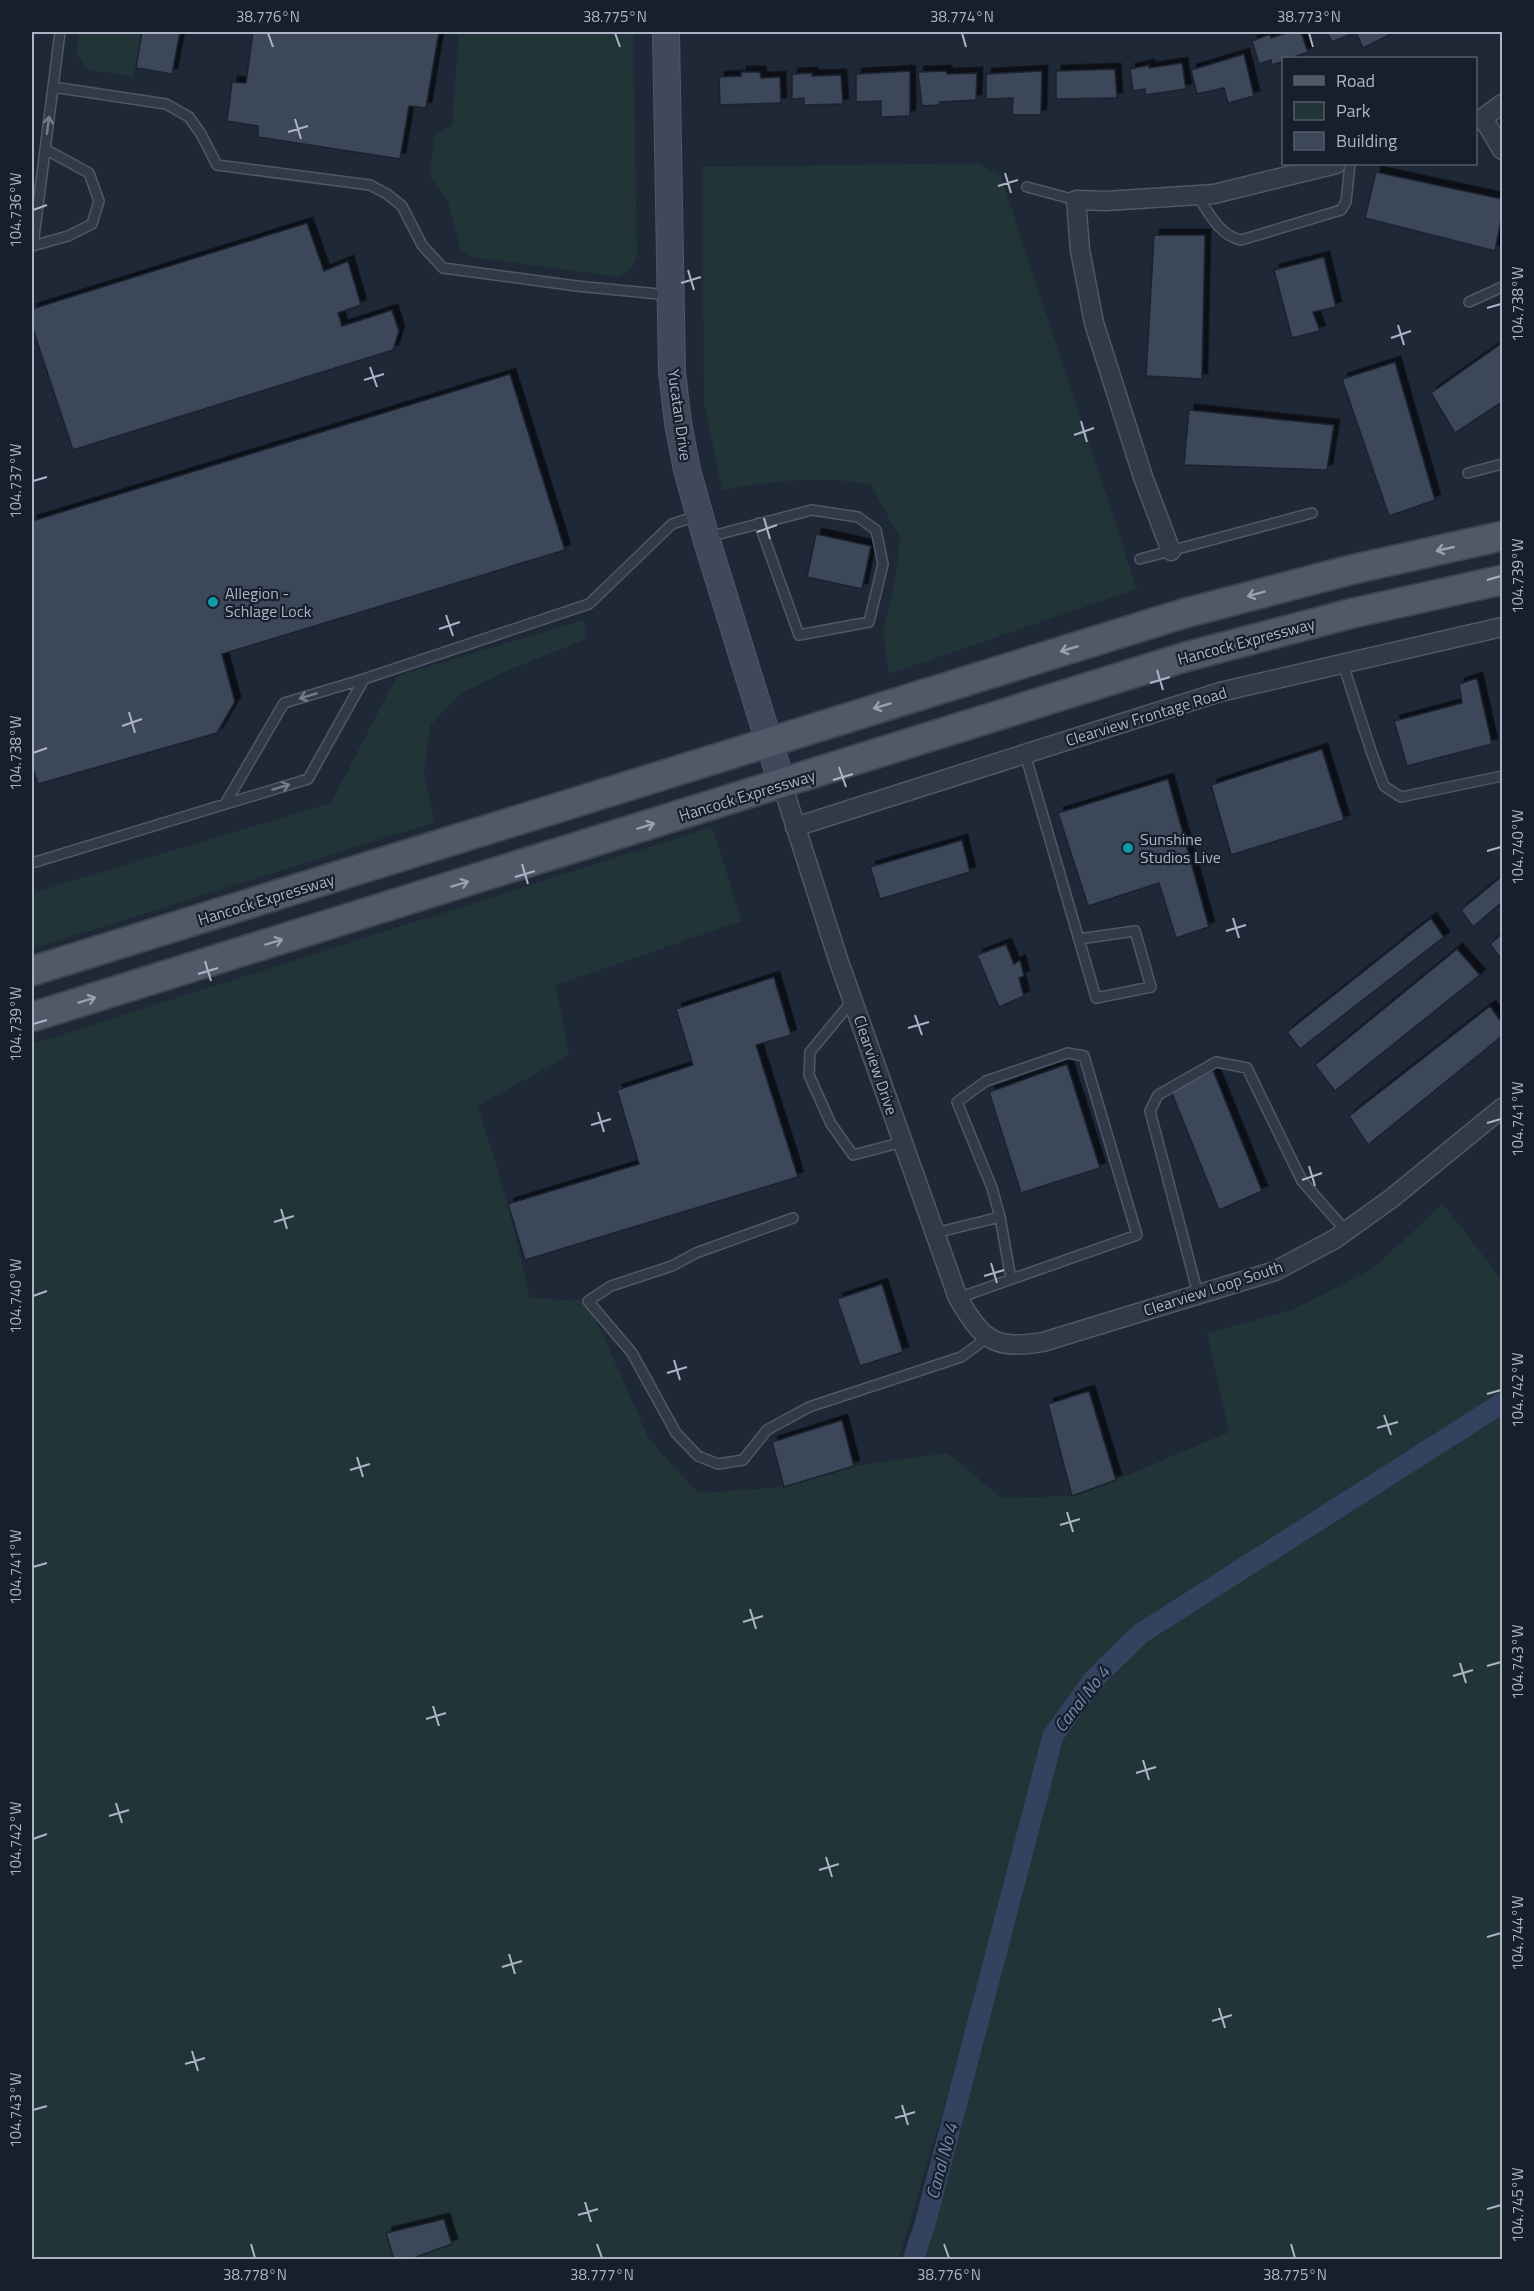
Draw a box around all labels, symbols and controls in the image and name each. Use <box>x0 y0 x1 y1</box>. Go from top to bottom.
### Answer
text: 38.776°N <box>236 5 300 28</box>
text: 38.775°N <box>583 5 647 28</box>
text: 38.774°N <box>930 5 994 28</box>
text: 38.773°N <box>1277 5 1341 28</box>
legend <box>1282 57 1477 165</box>
text: Road <box>1336 67 1375 94</box>
text: Park <box>1336 97 1371 124</box>
one-way arrow <box>42 115 53 135</box>
text: Building <box>1336 127 1397 154</box>
text: 104.736°W <box>4 172 27 248</box>
text: 104.738°W <box>1506 266 1529 342</box>
street label: Yucatan Drive <box>662 368 698 462</box>
text: 104.737°W <box>4 443 27 519</box>
text: 104.739°W <box>1506 538 1529 614</box>
one-way arrow <box>1436 543 1455 555</box>
place label: Allegion - Schlage Lock <box>225 581 312 623</box>
one-way arrow <box>1247 589 1266 601</box>
marker: Allegion - Schlage Lock <box>206 595 220 609</box>
street label: Hancock Expressway <box>1175 611 1318 671</box>
one-way arrow <box>1060 644 1079 655</box>
street label: Clearview Frontage Road <box>1062 680 1230 752</box>
one-way arrow <box>299 691 318 702</box>
one-way arrow <box>873 702 892 713</box>
text: 104.738°W <box>4 715 27 791</box>
street label: Hancock Expressway <box>676 763 818 827</box>
one-way arrow <box>271 781 290 792</box>
text: 104.740°W <box>1506 809 1529 885</box>
one-way arrow <box>636 820 655 831</box>
place label: Sunshine Studios Live <box>1140 827 1221 869</box>
marker: Sunshine Studios Live <box>1121 841 1135 855</box>
street label: Hancock Expressway <box>195 867 337 931</box>
one-way arrow <box>450 878 469 889</box>
one-way arrow <box>264 936 283 947</box>
text: 104.739°W <box>4 986 27 1062</box>
one-way arrow <box>77 994 96 1005</box>
street label: Clearview Drive <box>848 1012 904 1118</box>
text: 104.741°W <box>1506 1081 1529 1157</box>
street label: Clearview Loop South <box>1140 1254 1286 1322</box>
text: 104.740°W <box>4 1258 27 1334</box>
text: 104.742°W <box>1506 1352 1529 1428</box>
text: 104.741°W <box>4 1529 27 1605</box>
text: 104.743°W <box>1506 1624 1529 1700</box>
water label: Canal No 4 <box>1047 1659 1117 1738</box>
text: 104.742°W <box>4 1801 27 1877</box>
text: 104.744°W <box>1506 1895 1529 1971</box>
text: 104.743°W <box>4 2072 27 2148</box>
water label: Canal No 4 <box>918 2119 965 2202</box>
text: 104.745°W <box>1506 2167 1529 2243</box>
text: 38.778°N <box>223 2263 287 2286</box>
text: 38.777°N <box>570 2263 634 2286</box>
text: 38.776°N <box>917 2263 981 2286</box>
text: 38.775°N <box>1263 2263 1327 2286</box>

